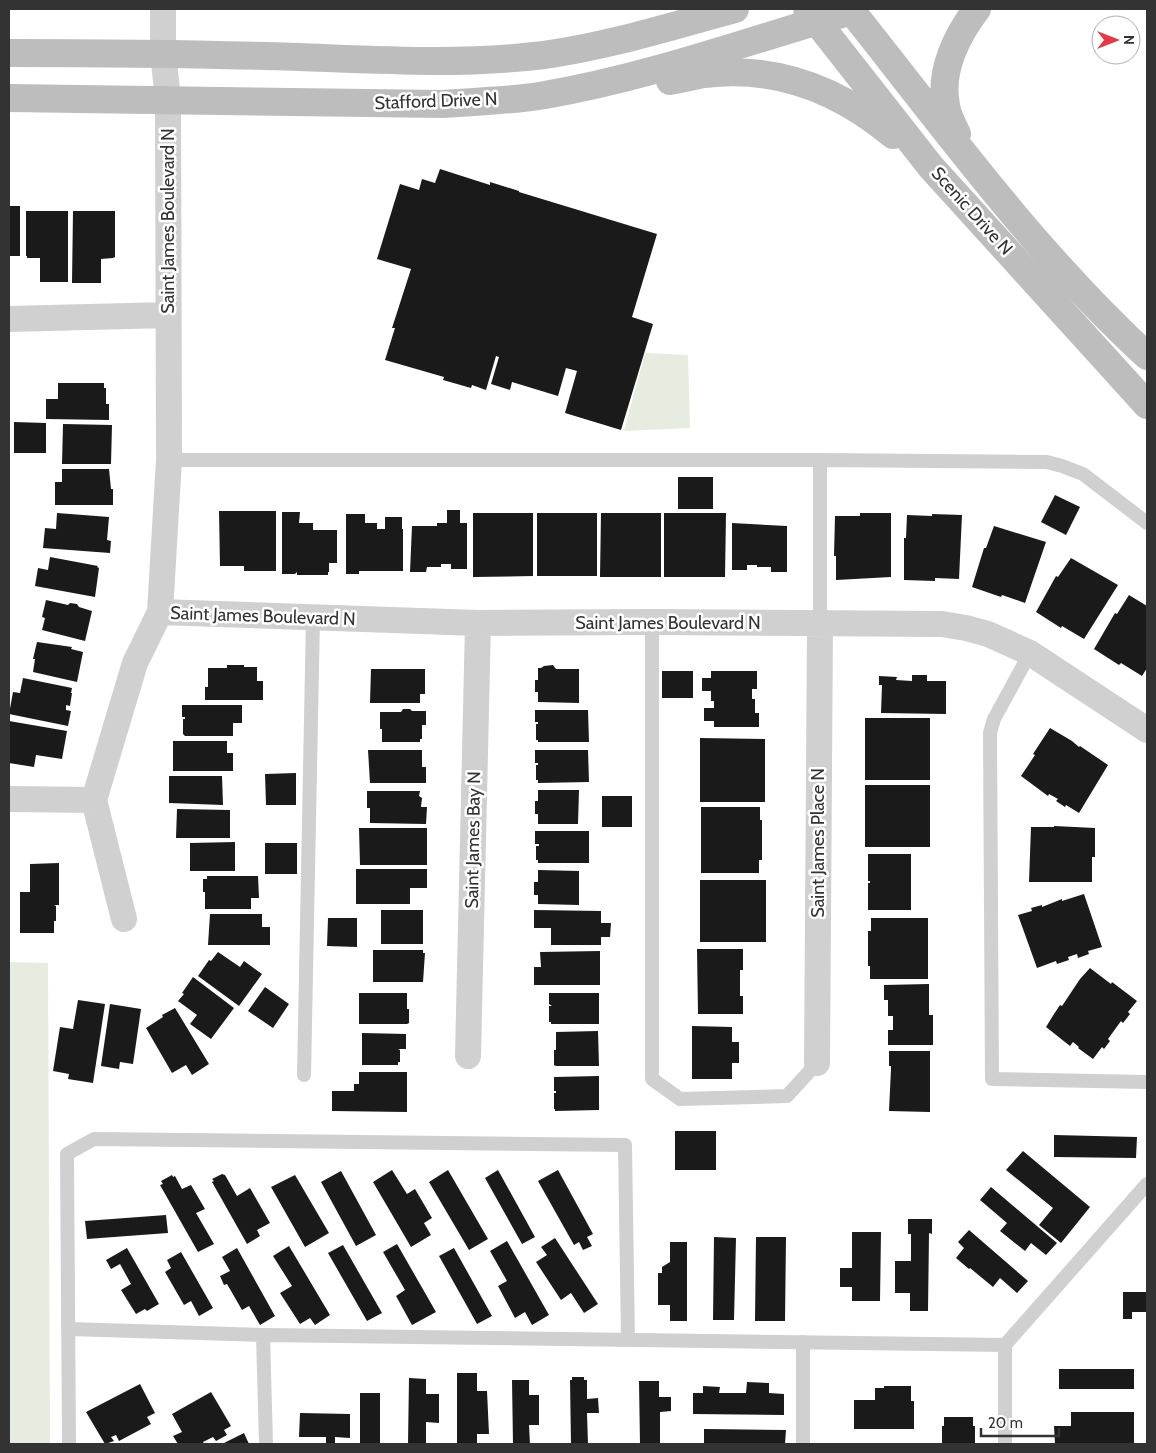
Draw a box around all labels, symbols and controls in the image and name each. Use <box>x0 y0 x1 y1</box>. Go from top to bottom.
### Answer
north arrow <box>1091 15 1141 65</box>
text: N <box>1120 35 1138 45</box>
street label: Stafford Drive N <box>374 88 498 114</box>
street label: Saint James Boulevard N <box>157 128 179 314</box>
street label: Scenic Drive N <box>927 162 1017 260</box>
street label: Saint James Boulevard N <box>170 602 356 630</box>
street label: Saint James Boulevard N <box>575 612 761 634</box>
street label: Saint James Place N <box>807 768 829 918</box>
street label: Saint James Bay N <box>461 771 485 909</box>
scale bar <box>981 1406 1058 1438</box>
text: 20 m <box>988 1414 1023 1432</box>

